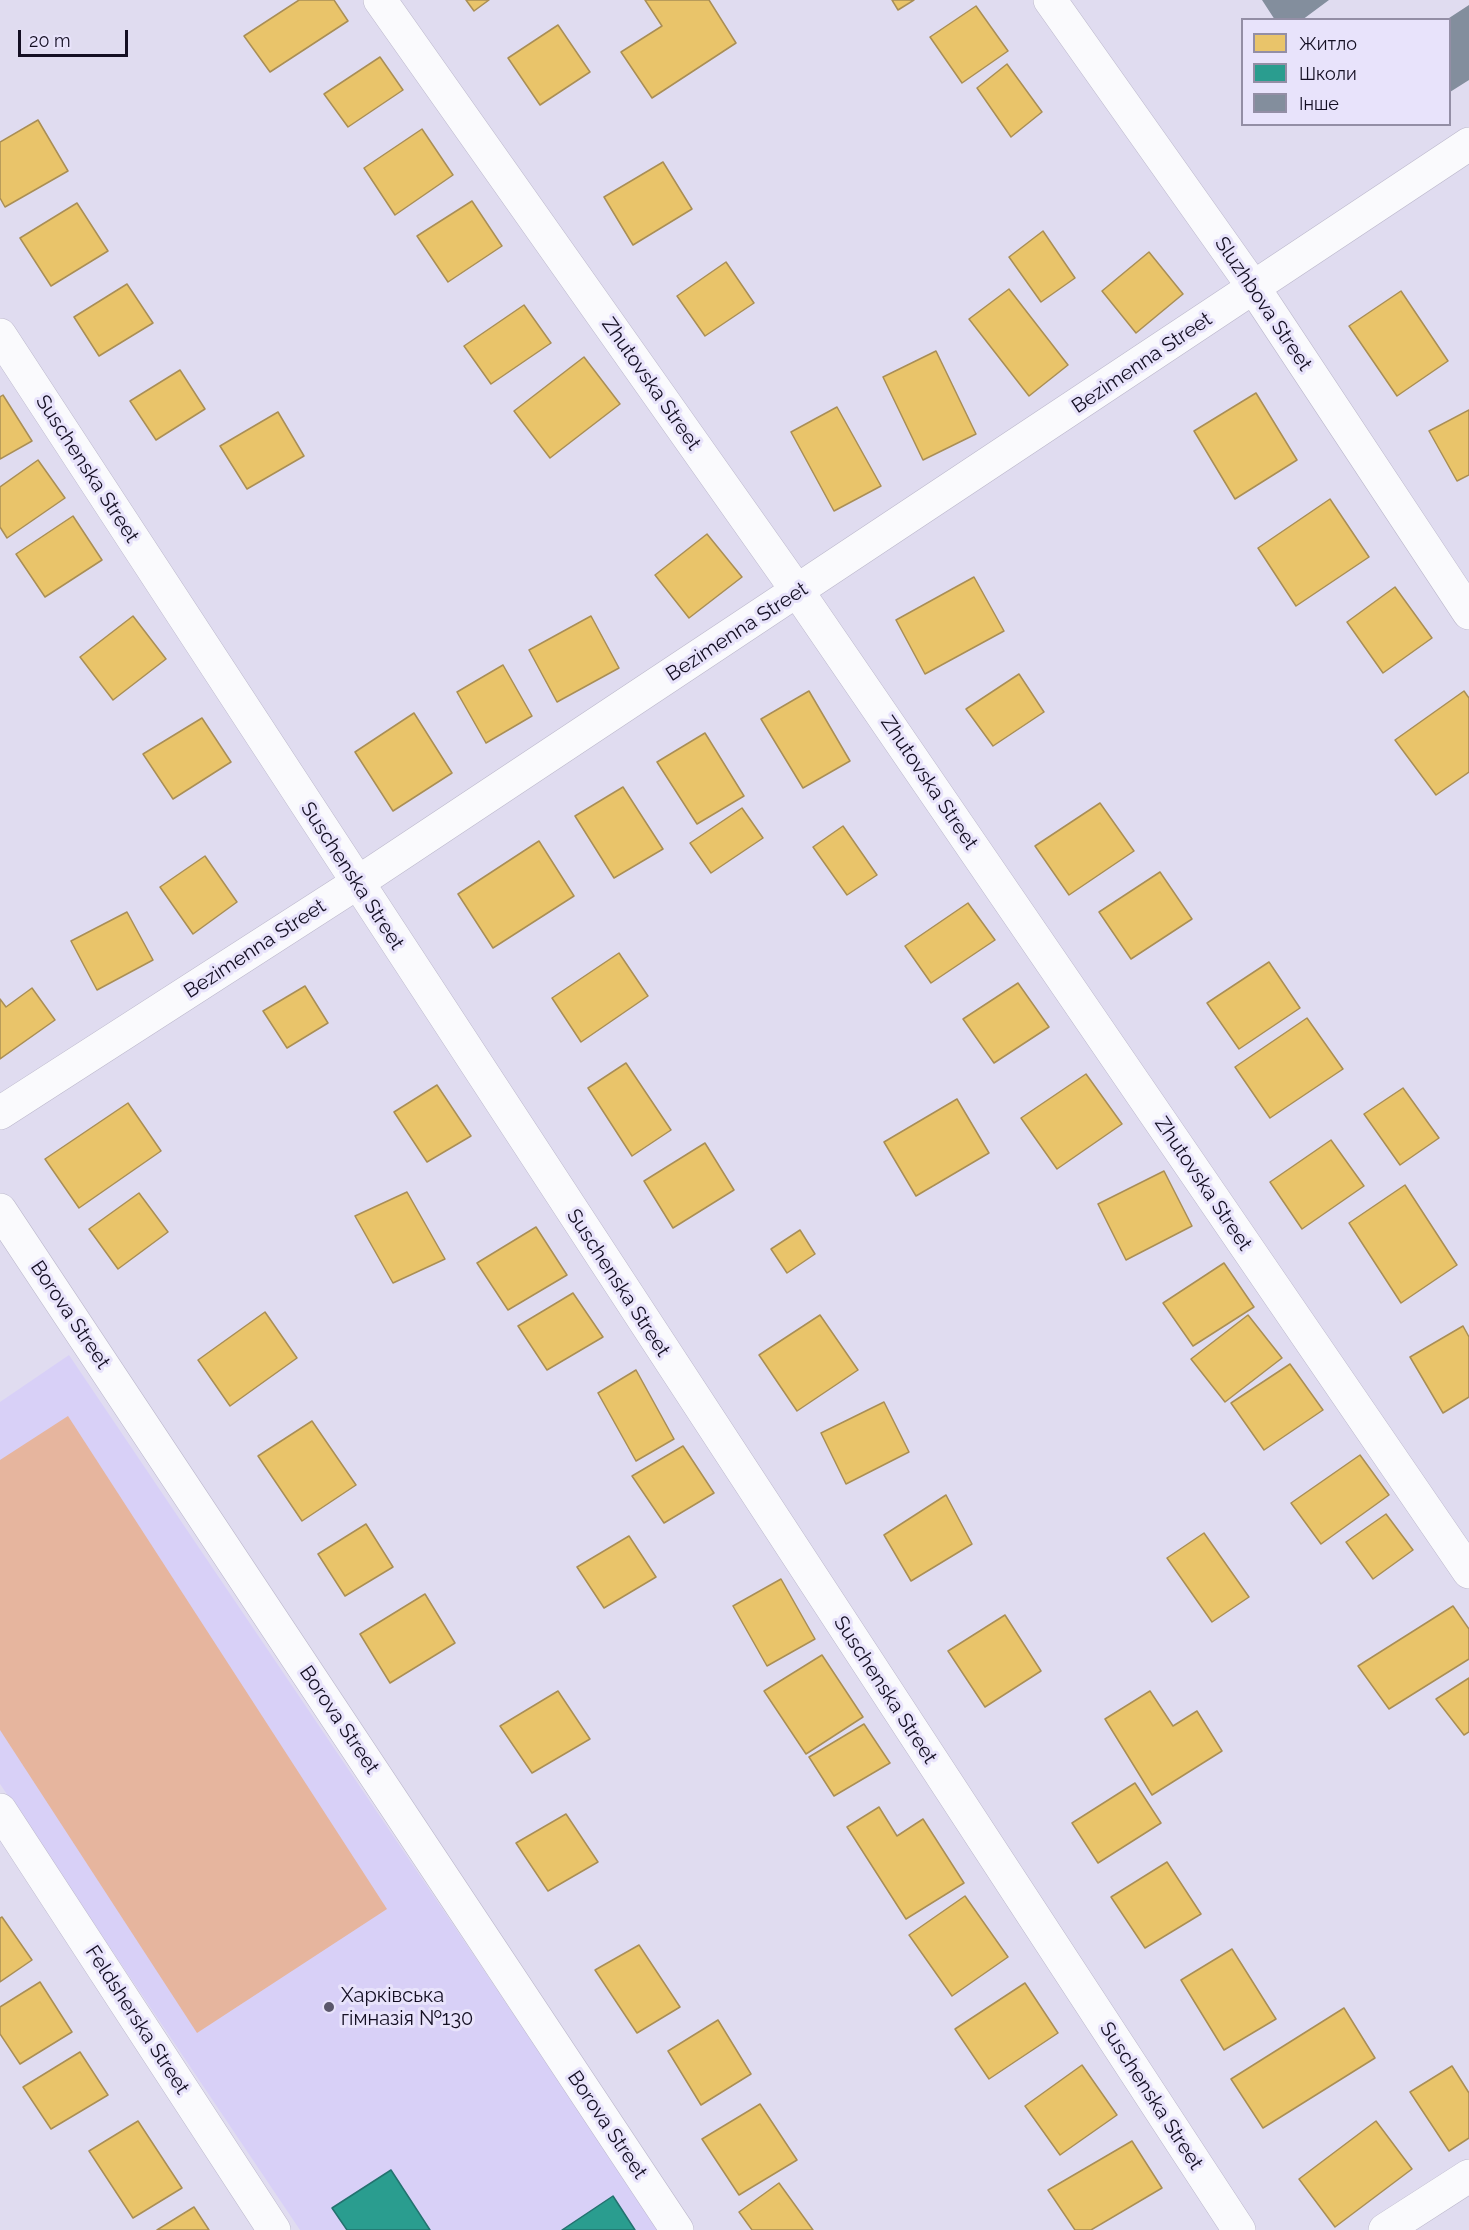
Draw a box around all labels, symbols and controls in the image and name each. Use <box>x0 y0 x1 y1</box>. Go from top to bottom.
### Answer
scale bar <box>21 18 130 56</box>
legend <box>1241 18 1451 126</box>
text: 20 m <box>29 30 71 51</box>
text: Житло <box>1299 33 1357 54</box>
text: Школи <box>1299 63 1357 84</box>
text: Інше <box>1299 93 1339 114</box>
street label: Sluzhbova Street <box>1209 232 1317 376</box>
street label: Bezimenna Street <box>1067 307 1217 419</box>
street label: Zhutovska Street <box>596 313 706 455</box>
street label: Suschenska Street <box>30 391 144 547</box>
street label: Bezimenna Street <box>662 577 812 687</box>
street label: Zhutovska Street <box>875 712 983 854</box>
street label: Suschenska Street <box>295 798 409 954</box>
street label: Bezimenna Street <box>180 894 330 1004</box>
street label: Zhutovska Street <box>1149 1113 1257 1255</box>
street label: Suschenska Street <box>561 1205 675 1361</box>
street label: Borova Street <box>25 1256 115 1374</box>
street label: Suschenska Street <box>828 1612 942 1768</box>
street label: Borova Street <box>294 1661 384 1779</box>
street label: Feldsherska Street <box>80 1941 194 2099</box>
place label: Харківська гімназія №130 <box>341 1984 473 2031</box>
marker: Харківська гімназія №130 <box>322 2000 336 2014</box>
street label: Suschenska Street <box>1094 2018 1208 2174</box>
street label: Borova Street <box>562 2066 652 2184</box>

